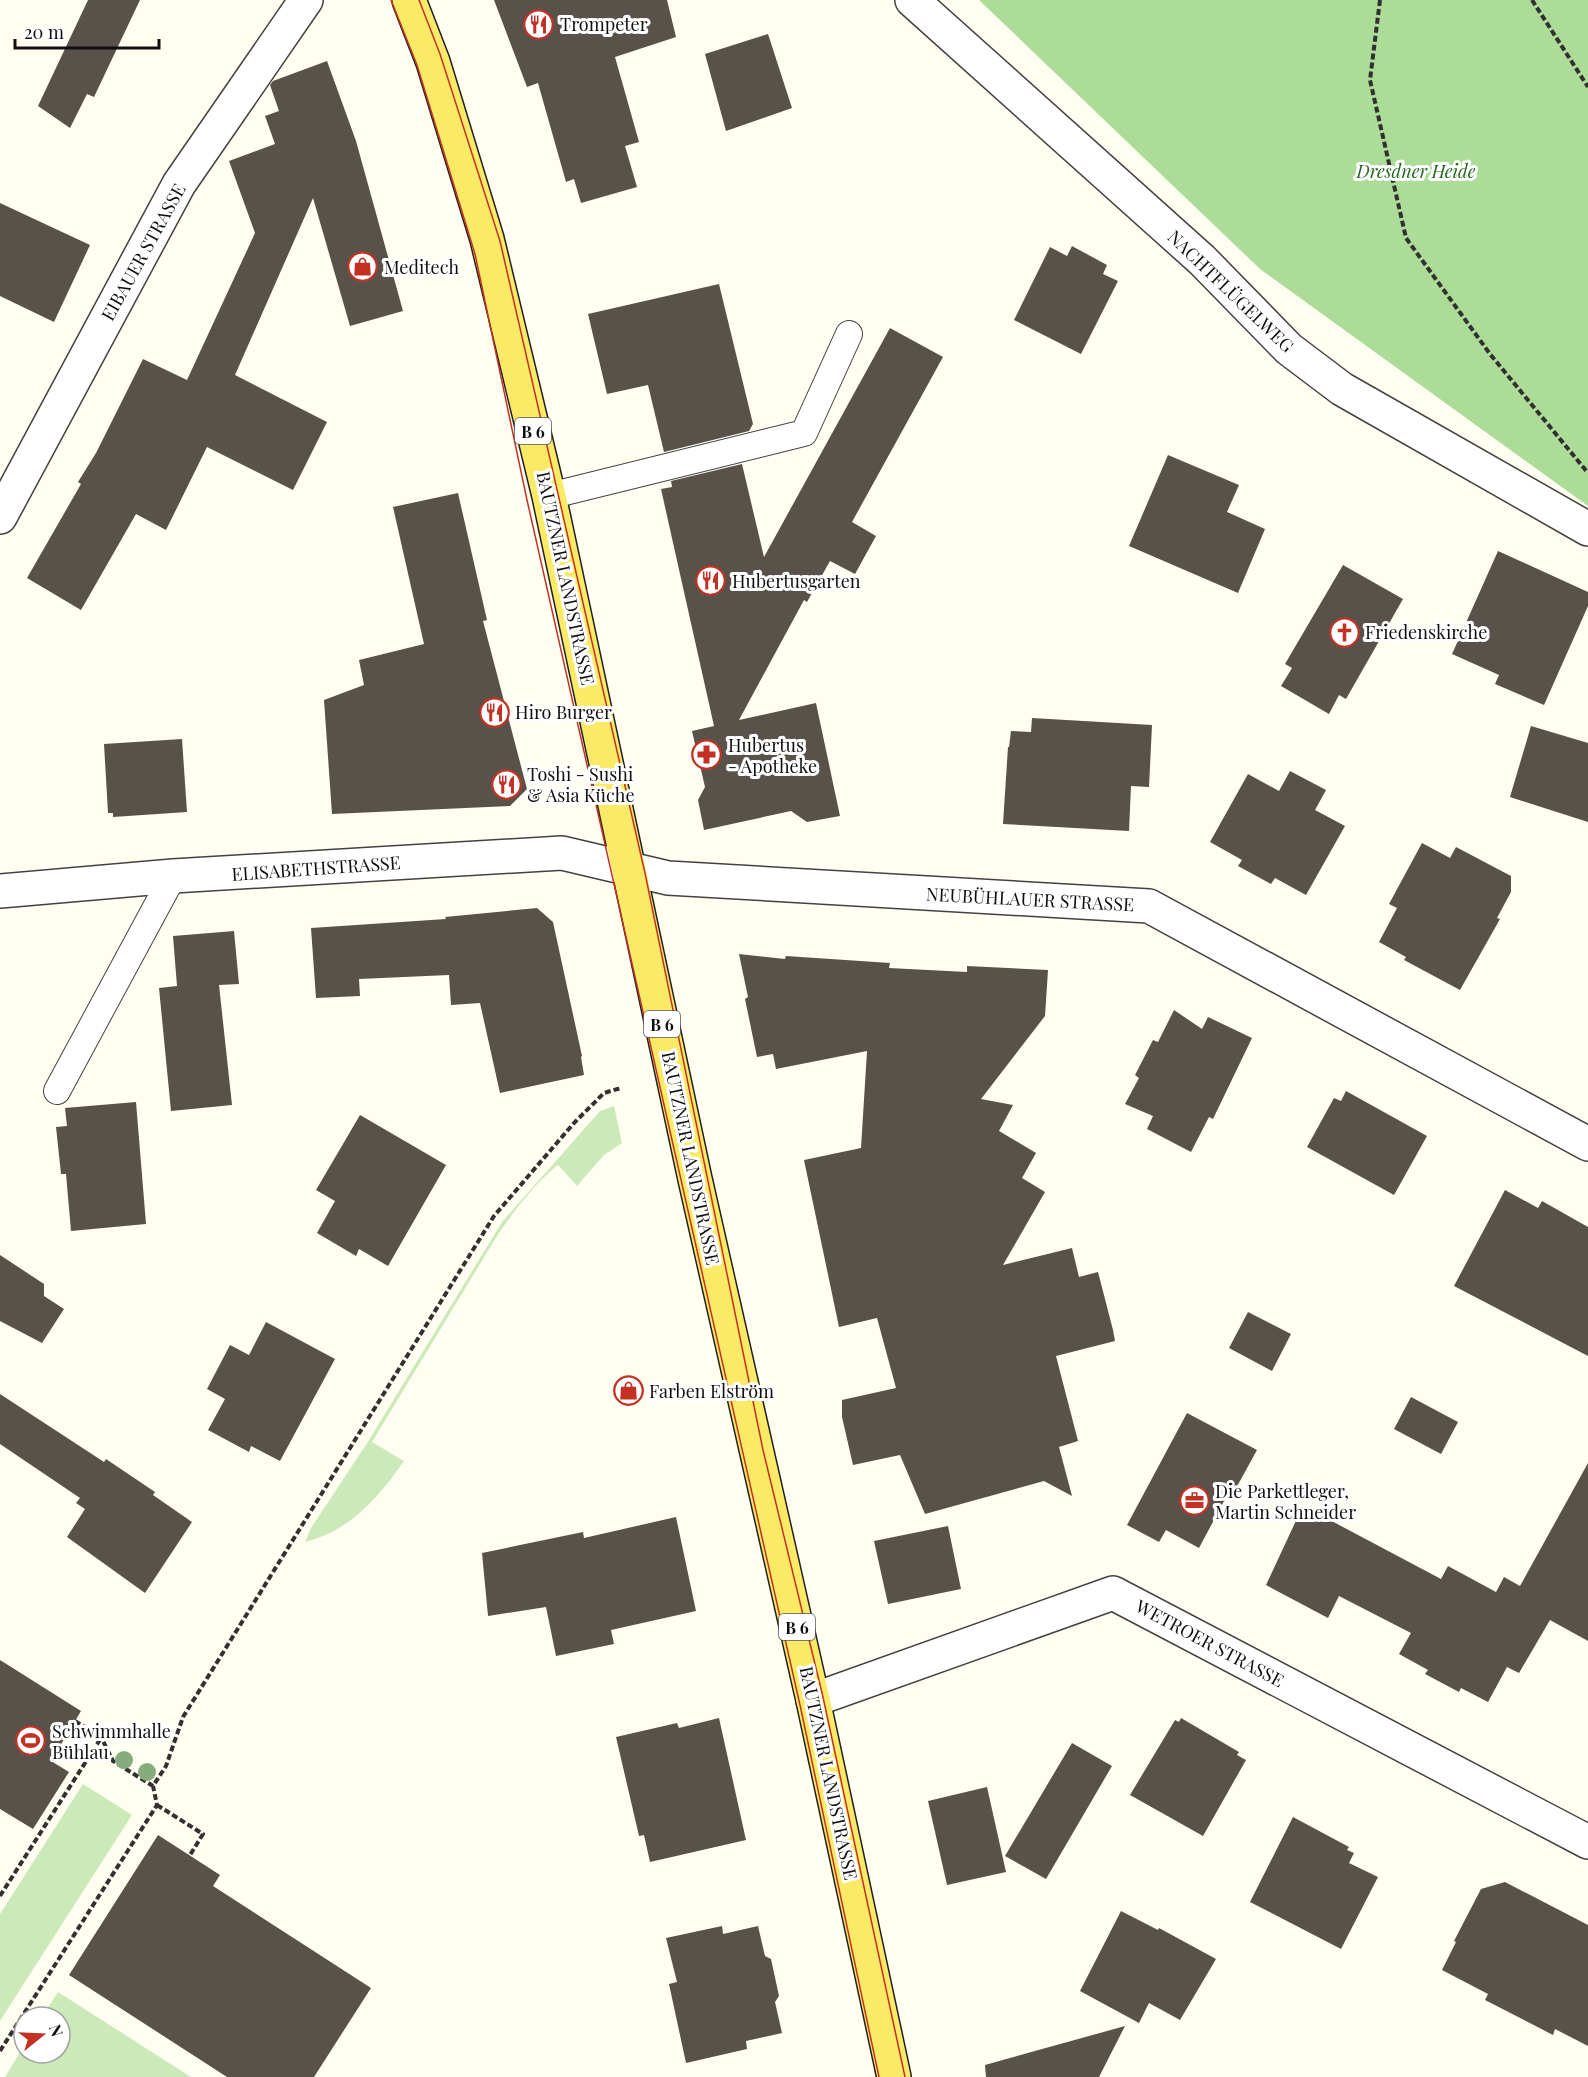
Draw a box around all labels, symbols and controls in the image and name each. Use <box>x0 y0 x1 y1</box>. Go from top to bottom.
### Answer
restaurant icon: Trompeter <box>523 8 555 40</box>
scale bar <box>15 12 159 50</box>
place label: Trompeter <box>560 12 648 36</box>
text: 20 m <box>24 20 64 44</box>
park label: Dresdner Heide <box>1356 159 1476 183</box>
street label: EIBAUER STRASSE <box>95 179 191 325</box>
street label: NACHTFLÜGELWEG <box>1163 224 1300 358</box>
shop icon: Meditech <box>347 251 379 283</box>
place label: Meditech <box>384 255 459 279</box>
road number: B 6 <box>515 418 551 444</box>
street label: BAUTZNER LANDSTRASSE <box>532 469 600 687</box>
restaurant icon: Hubertusgarten <box>695 565 727 597</box>
place label: Hubertusgarten <box>732 569 861 593</box>
church icon: Friedenskirche <box>1328 616 1360 648</box>
place label: Friedenskirche <box>1365 620 1487 644</box>
restaurant icon: Hiro Burger <box>478 696 510 728</box>
place label: Hiro Burger <box>515 700 612 724</box>
place label: Hubertus - Apotheke <box>728 733 817 778</box>
pharmacy icon: Hubertus - Apotheke <box>691 739 723 771</box>
place label: Toshi - Sushi & Asia Küche <box>527 762 635 807</box>
restaurant icon: Toshi - Sushi & Asia Küche <box>490 768 522 800</box>
street label: ELISABETHSTRASSE <box>231 850 401 886</box>
street label: NEUBÜHLAUER STRASSE <box>925 882 1135 916</box>
road number: B 6 <box>644 1011 680 1037</box>
street label: BAUTZNER LANDSTRASSE <box>657 1049 725 1267</box>
shop icon: Farben Elström <box>612 1375 644 1407</box>
place label: Farben Elström <box>649 1379 774 1403</box>
place label: Die Parkettleger, Martin Schneider <box>1215 1479 1356 1524</box>
office icon: Die Parkettleger, Martin Schneider <box>1178 1485 1210 1517</box>
street label: WETROER STRASSE <box>1131 1593 1288 1692</box>
road number: B 6 <box>779 1614 815 1640</box>
street label: BAUTZNER LANDSTRASSE <box>795 1664 863 1882</box>
place label: Schwimmhalle Bühlau <box>52 1719 171 1764</box>
sports icon: Schwimmhalle Bühlau <box>15 1725 47 1757</box>
north arrow <box>12 2005 72 2065</box>
text: N <box>45 2021 69 2039</box>

